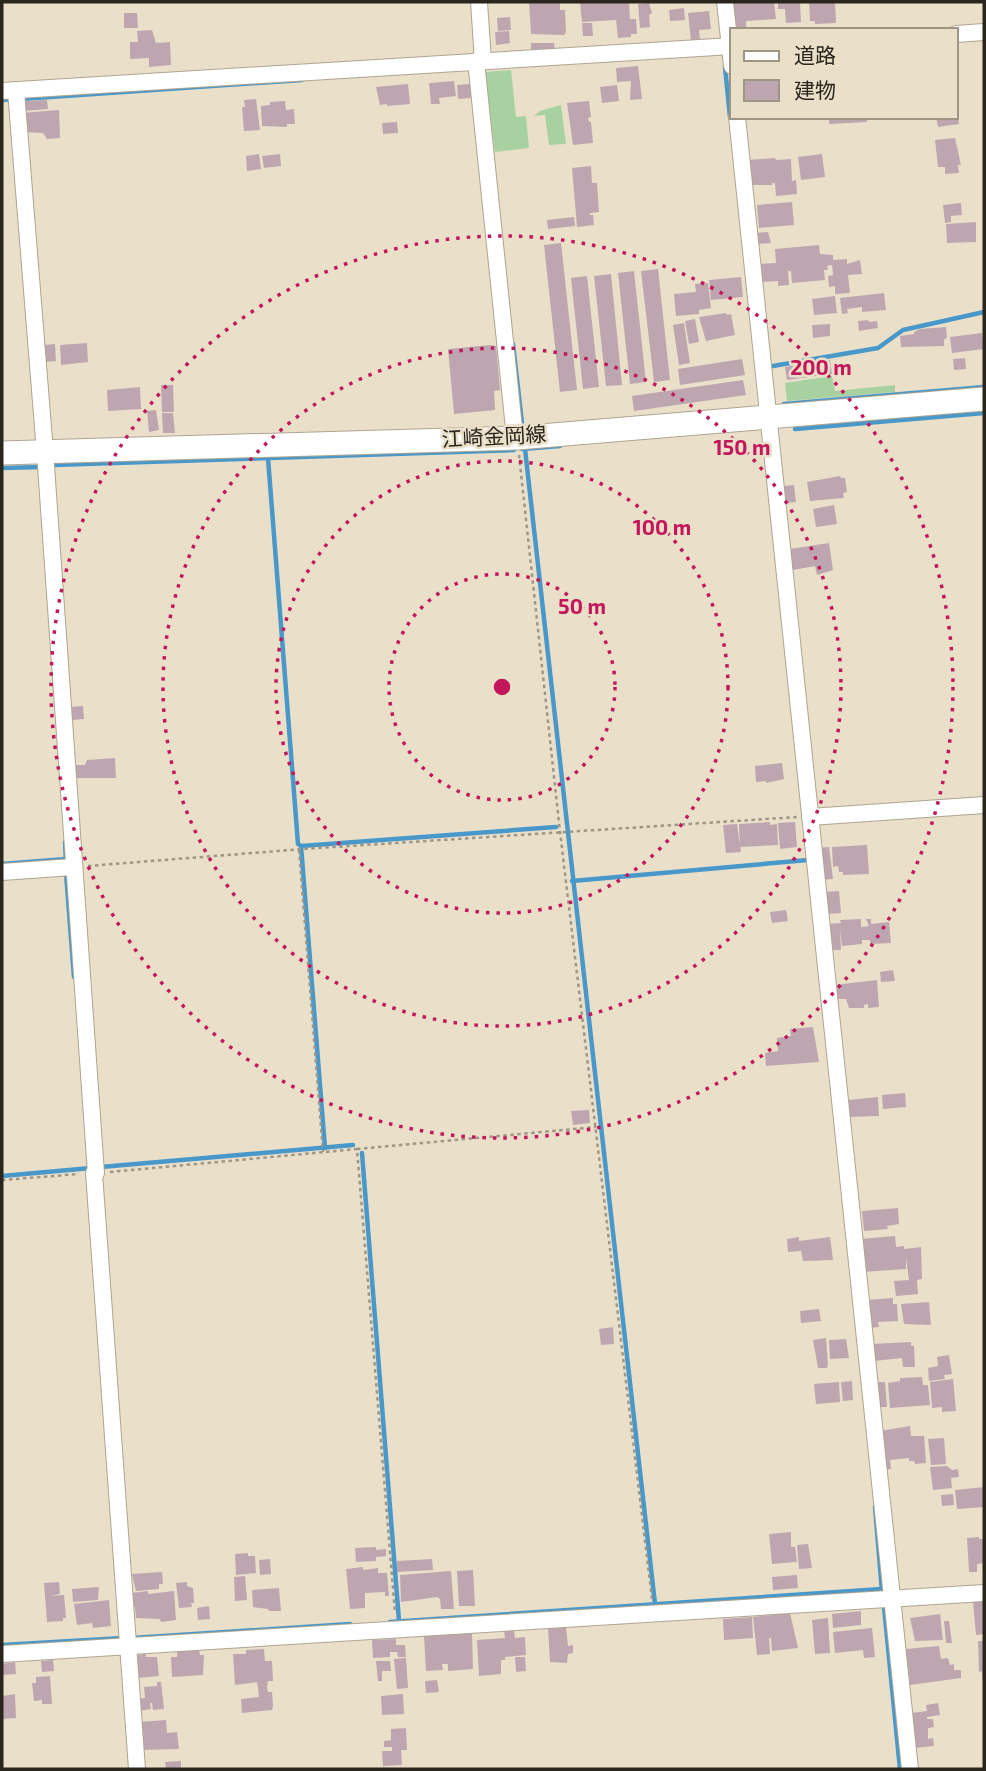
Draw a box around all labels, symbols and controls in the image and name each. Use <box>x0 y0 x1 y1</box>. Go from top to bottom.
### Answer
legend <box>730 28 958 119</box>
text: 道路 <box>794 42 836 67</box>
text: 建物 <box>794 77 836 102</box>
text: 200 m <box>790 354 852 379</box>
street label: 江崎金岡線 <box>441 420 547 451</box>
text: 150 m <box>714 434 770 459</box>
text: 100 m <box>633 514 691 539</box>
text: 50 m <box>558 593 606 618</box>
centre of rings <box>490 675 514 699</box>

